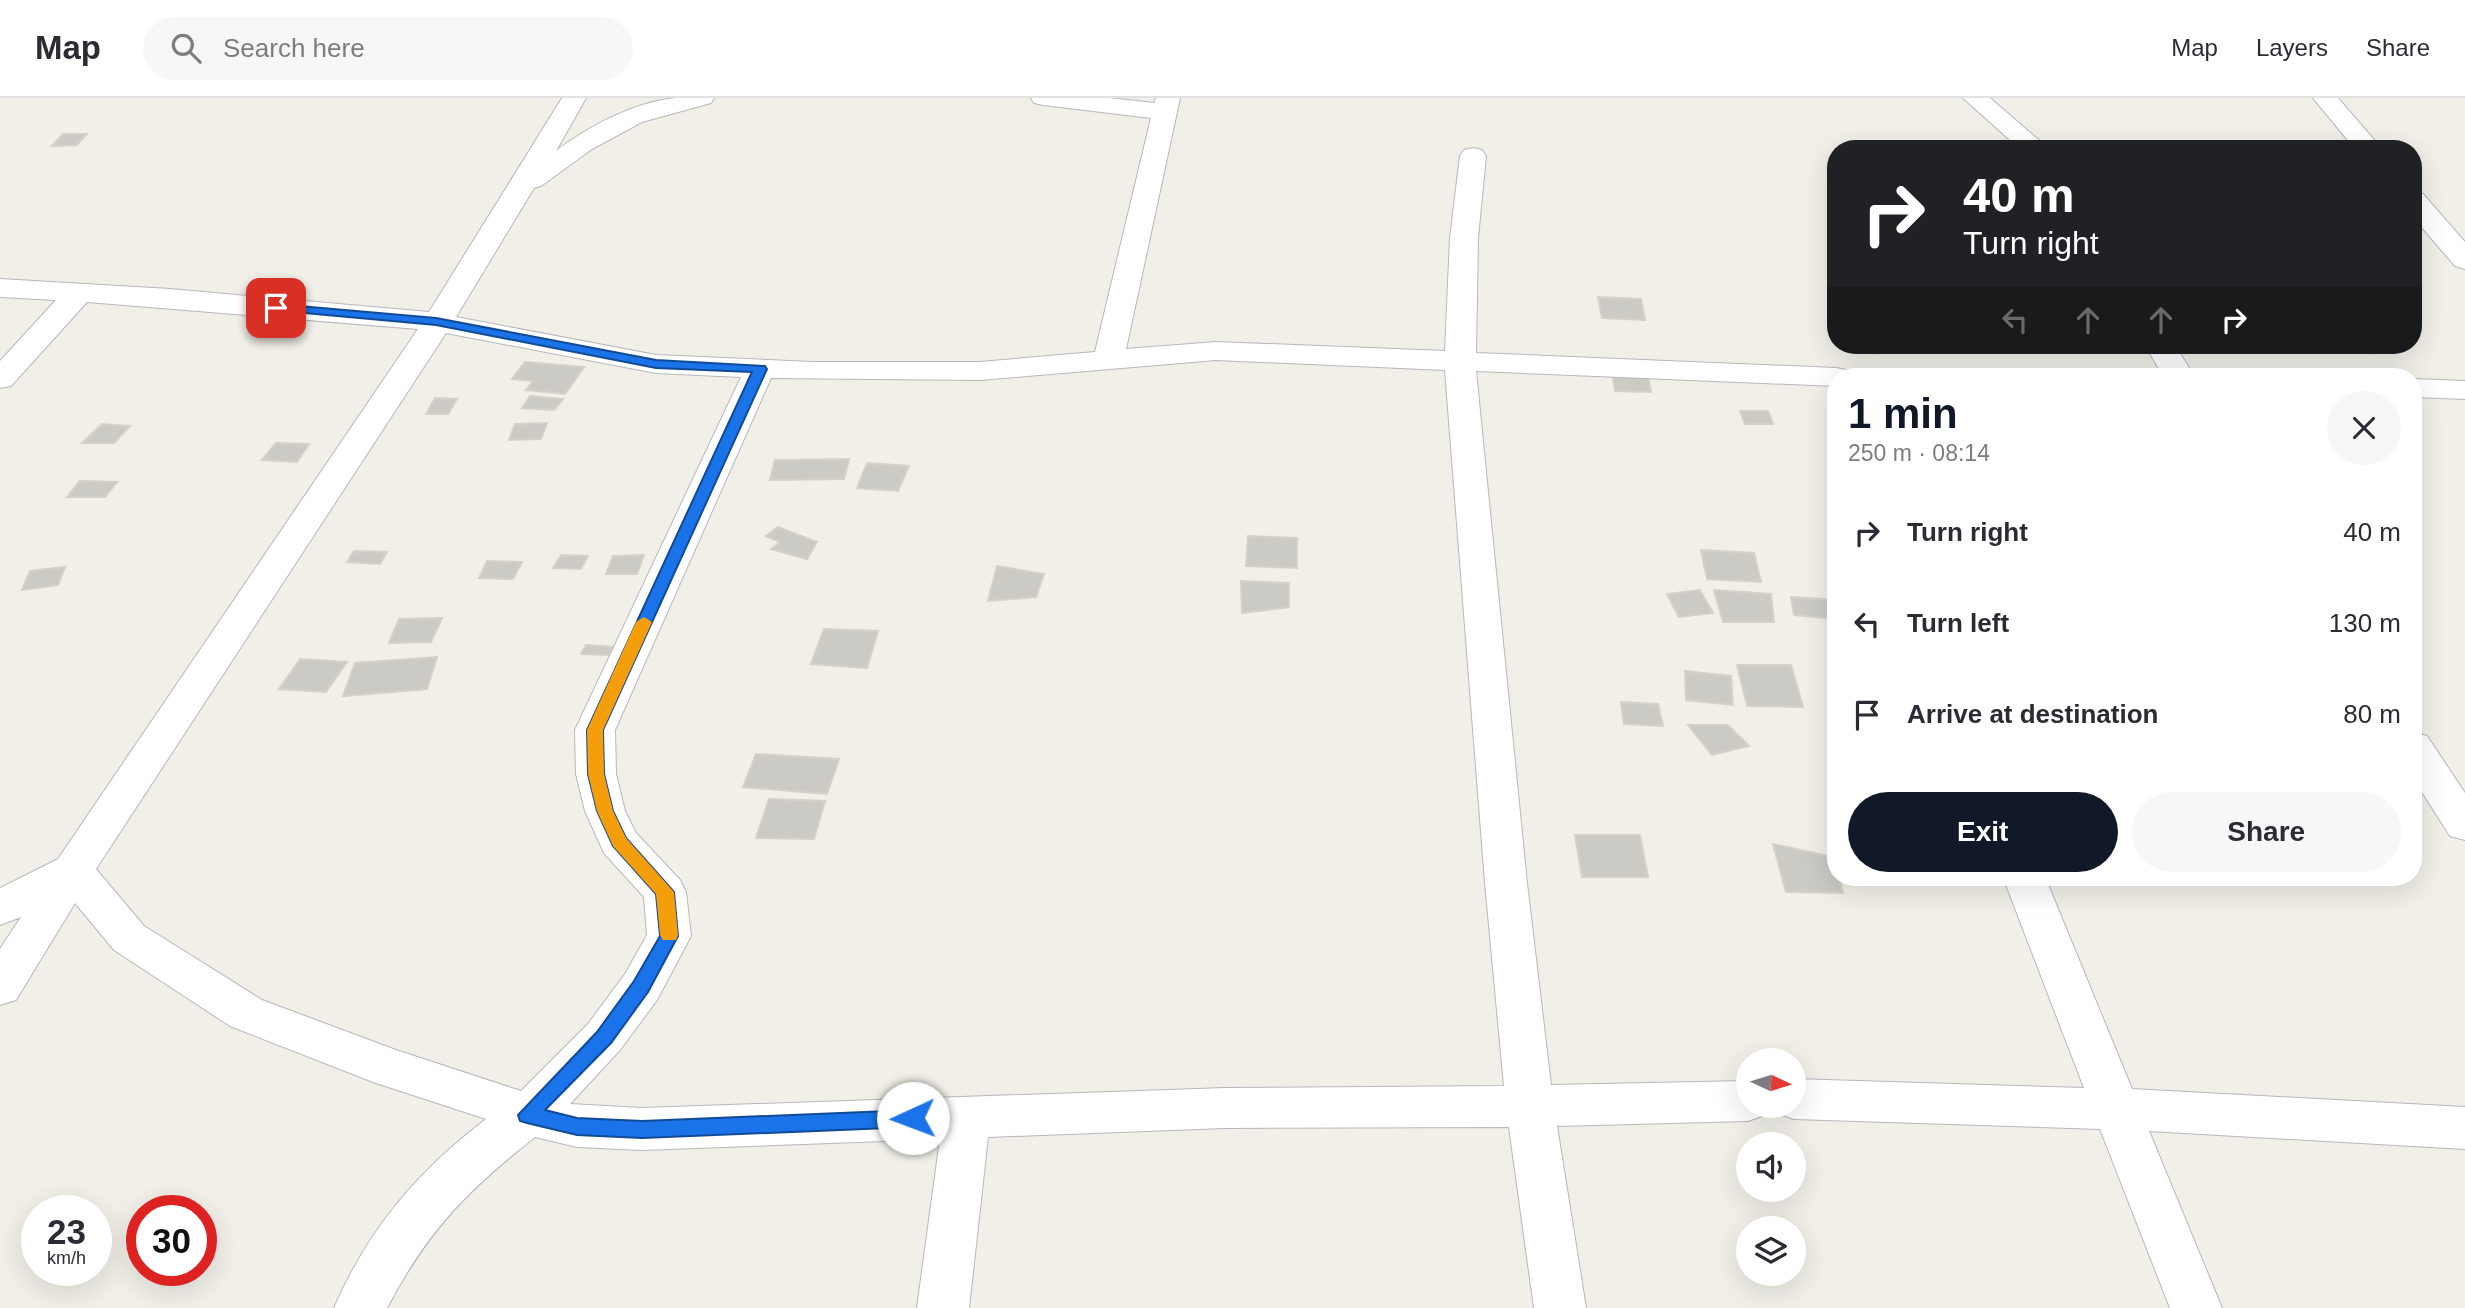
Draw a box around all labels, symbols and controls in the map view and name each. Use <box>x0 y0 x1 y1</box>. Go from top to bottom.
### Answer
search box <box>143 17 633 80</box>
text: Map <box>35 29 101 66</box>
icon: search <box>167 29 205 67</box>
text: Search here <box>223 33 365 63</box>
text: Map <box>2171 34 2218 61</box>
text: Layers <box>2256 34 2328 61</box>
text: Share <box>2366 34 2430 61</box>
icon: right <box>1848 168 1939 259</box>
text: 40 m <box>1963 168 2075 222</box>
text: Turn right <box>1963 225 2099 261</box>
pin <box>246 278 306 338</box>
icon: arrive <box>257 289 295 327</box>
icon: left <box>1996 301 2034 339</box>
icon: ahead <box>2069 301 2107 339</box>
icon: ahead <box>2142 301 2180 339</box>
icon: right <box>2215 301 2253 339</box>
text: 1 min <box>1848 390 1958 437</box>
button: close <box>2327 391 2401 465</box>
text: 250 m · 08:14 <box>1848 440 1990 466</box>
icon: right <box>1848 514 1886 552</box>
text: Turn right <box>1907 517 2028 547</box>
text: 40 m <box>2343 517 2401 547</box>
icon: left <box>1848 605 1886 643</box>
text: Turn left <box>1907 608 2009 638</box>
text: 130 m <box>2329 608 2401 638</box>
icon: arrive <box>1848 696 1886 734</box>
text: Arrive at destination <box>1907 699 2158 729</box>
text: 80 m <box>2343 699 2401 729</box>
button: Exit <box>1848 792 2118 872</box>
button: Share <box>2132 792 2401 872</box>
north arrow <box>1736 1048 1806 1118</box>
map controls <box>1736 1048 1806 1286</box>
position arrow <box>876 1081 950 1155</box>
button: sound <box>1736 1132 1806 1202</box>
speed limit sign: 30 <box>126 1195 217 1286</box>
text: 23 <box>47 1212 86 1251</box>
button: layers <box>1736 1216 1806 1286</box>
text: km/h <box>47 1248 86 1268</box>

